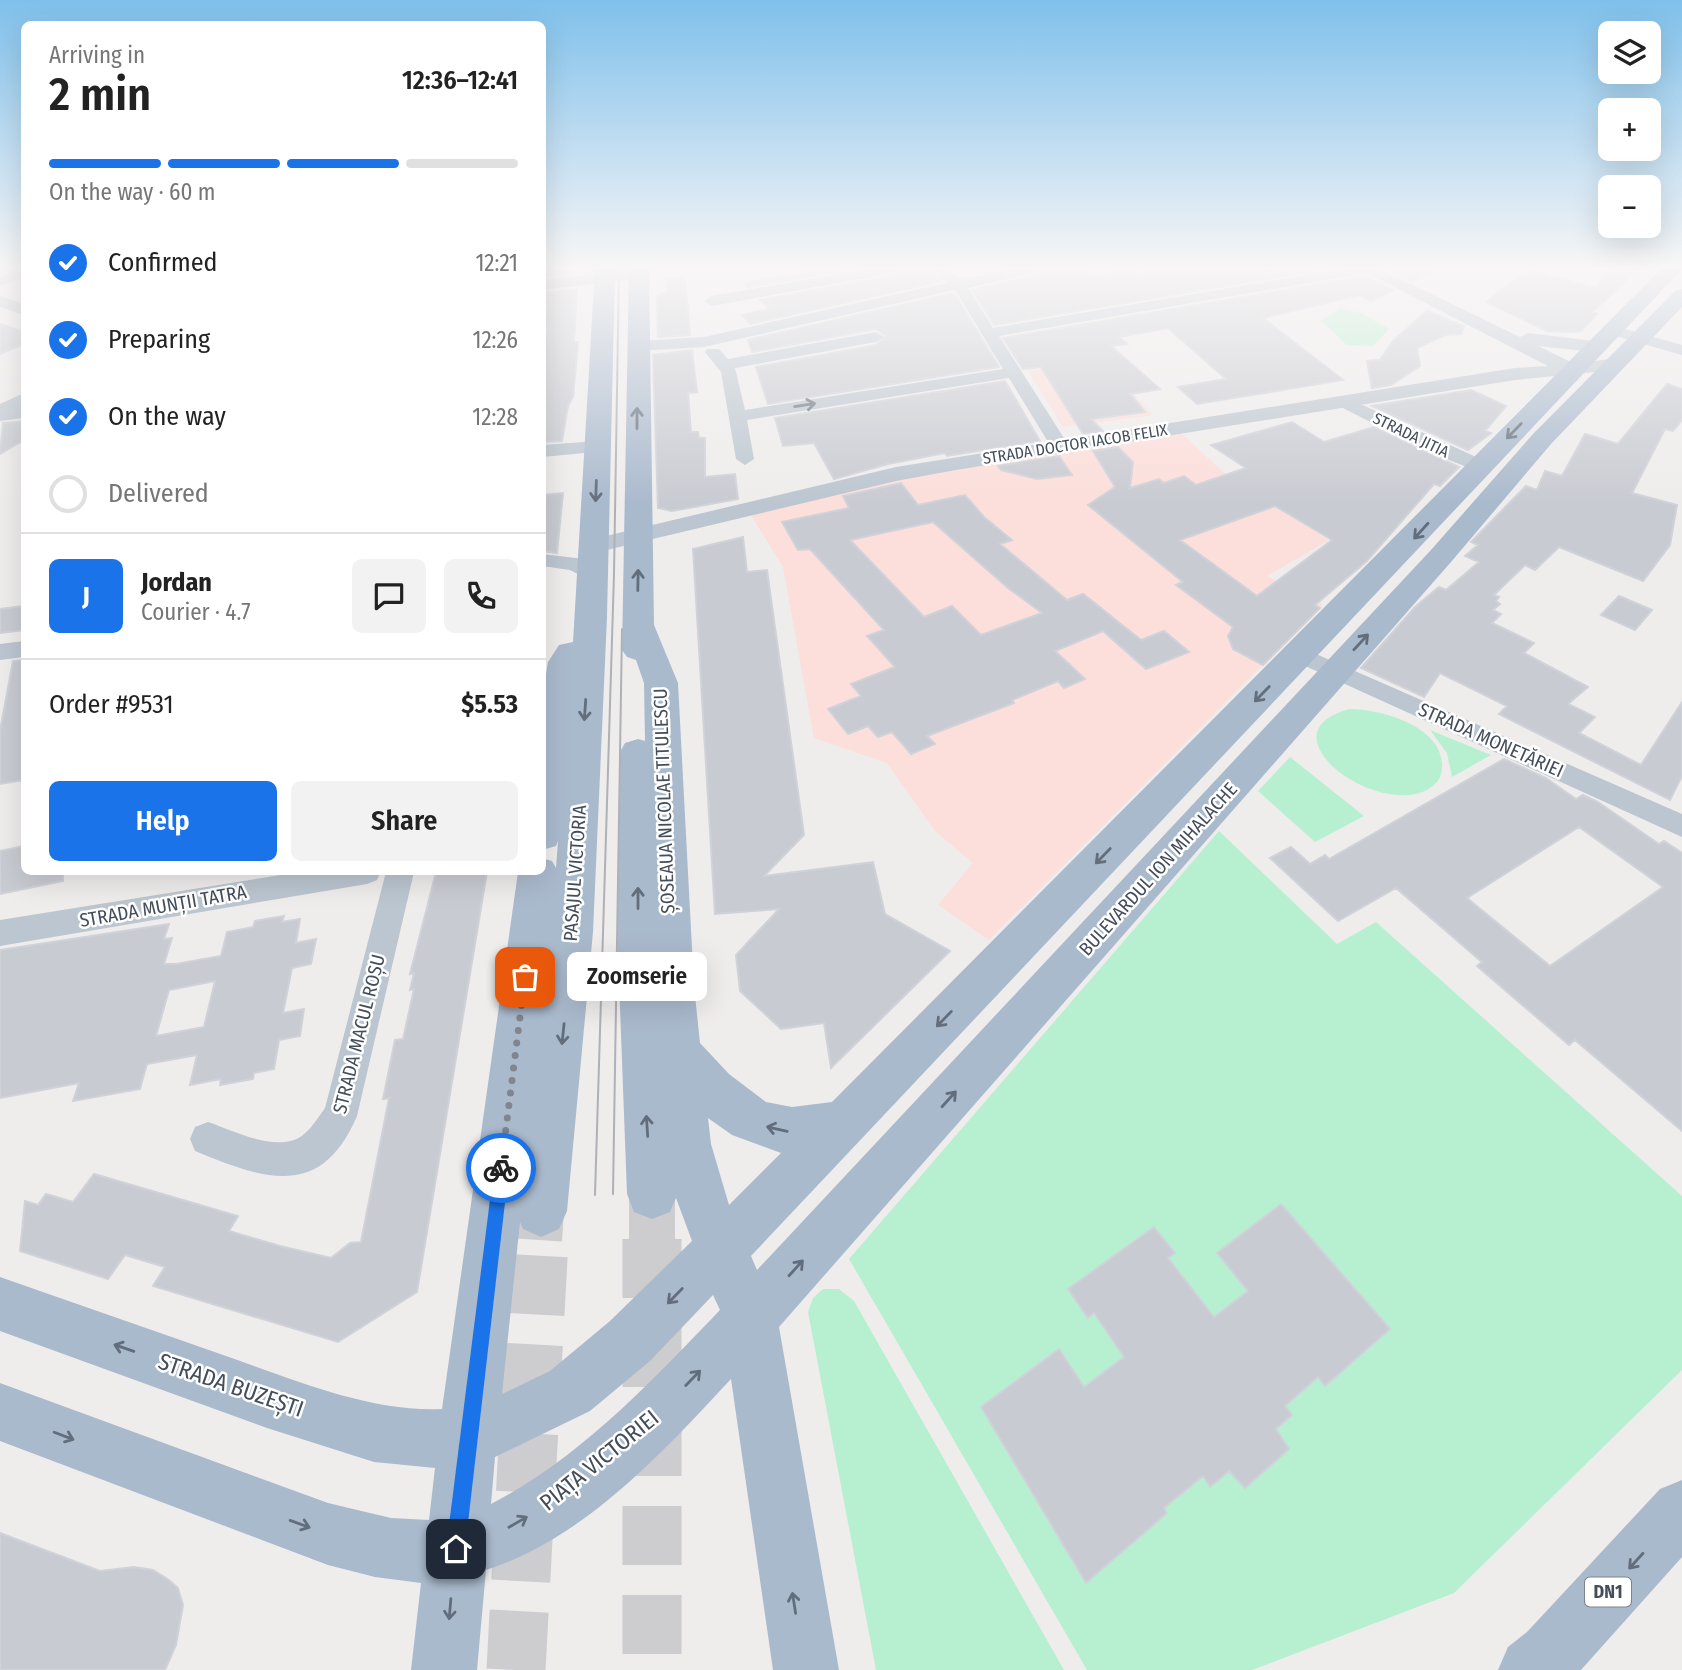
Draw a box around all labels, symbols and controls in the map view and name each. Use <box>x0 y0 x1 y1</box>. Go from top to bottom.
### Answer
map controls <box>1598 21 1661 238</box>
button: layers <box>1598 21 1661 84</box>
text: Arriving in <box>49 41 145 69</box>
text: 12:36–12:41 <box>402 65 518 96</box>
text: 2 min <box>49 67 151 122</box>
button: + <box>1598 98 1661 161</box>
button: − <box>1598 175 1661 238</box>
text: On the way · 60 m <box>49 178 216 206</box>
icon: check <box>49 244 87 282</box>
text: Confirmed <box>108 247 218 278</box>
text: 12:21 <box>475 249 518 277</box>
icon: check <box>49 321 87 359</box>
text: Preparing <box>108 324 210 355</box>
text: 12:26 <box>472 326 518 354</box>
icon: check <box>49 398 87 436</box>
one-way arrow <box>793 398 816 411</box>
text: On the way <box>108 401 226 432</box>
text: 12:28 <box>472 403 518 431</box>
one-way arrow <box>630 407 644 430</box>
street label: STRADA JITIA <box>1370 408 1453 462</box>
street label: STRADA DOCTOR IACOB FELIX <box>981 420 1169 468</box>
one-way arrow <box>1505 422 1522 439</box>
text: Delivered <box>108 478 209 509</box>
one-way arrow <box>590 480 603 503</box>
one-way arrow <box>1413 521 1429 539</box>
button: chat <box>352 559 426 633</box>
button: phone <box>444 559 518 633</box>
text: Jordan <box>141 567 212 598</box>
one-way arrow <box>632 569 645 592</box>
text: J <box>82 581 90 612</box>
text: Courier · 4.7 <box>141 598 251 626</box>
one-way arrow <box>1353 634 1370 651</box>
one-way arrow <box>1254 685 1271 702</box>
street label: ȘOSEAUA NICOLAE TITULESCU <box>649 688 679 914</box>
text: Order #9531 <box>49 689 174 720</box>
text: $5.53 <box>461 689 518 720</box>
one-way arrow <box>579 698 592 721</box>
street label: STRADA MONETĂRIEI <box>1415 698 1567 782</box>
street label: BULEVARDUL ION MIHALACHE <box>1074 778 1242 960</box>
button: Help <box>49 781 277 861</box>
button: Share <box>291 781 518 861</box>
street label: PASAJUL VICTORIA <box>559 804 591 942</box>
one-way arrow <box>1095 848 1112 865</box>
street label: STRADA MUNȚII TATRA <box>78 880 248 932</box>
one-way arrow <box>631 887 645 910</box>
pin <box>495 947 555 1007</box>
street label: STRADA MACUL ROȘU <box>328 952 390 1116</box>
callout: Zoomserie <box>567 953 707 1002</box>
icon: bag <box>506 958 544 996</box>
text: Zoomserie <box>587 962 687 990</box>
one-way arrow <box>936 1010 953 1027</box>
one-way arrow <box>556 1022 569 1045</box>
one-way arrow <box>941 1090 957 1108</box>
one-way arrow <box>640 1115 653 1138</box>
one-way arrow <box>766 1122 789 1136</box>
courier <box>466 1133 536 1203</box>
icon: bike <box>482 1149 520 1187</box>
one-way arrow <box>788 1260 805 1277</box>
one-way arrow <box>666 1287 683 1304</box>
one-way arrow <box>113 1341 135 1354</box>
street label: STRADA BUZEȘTI <box>154 1347 307 1424</box>
one-way arrow <box>685 1370 702 1387</box>
street label: PIAȚA VICTORIEI <box>534 1404 665 1518</box>
one-way arrow <box>52 1431 74 1444</box>
one-way arrow <box>508 1515 528 1529</box>
one-way arrow <box>289 1519 311 1531</box>
pin <box>426 1519 486 1579</box>
icon: home <box>437 1530 475 1568</box>
one-way arrow <box>1628 1552 1644 1570</box>
road number: DN1 <box>1585 1577 1631 1606</box>
one-way arrow <box>787 1592 800 1615</box>
one-way arrow <box>443 1598 456 1620</box>

